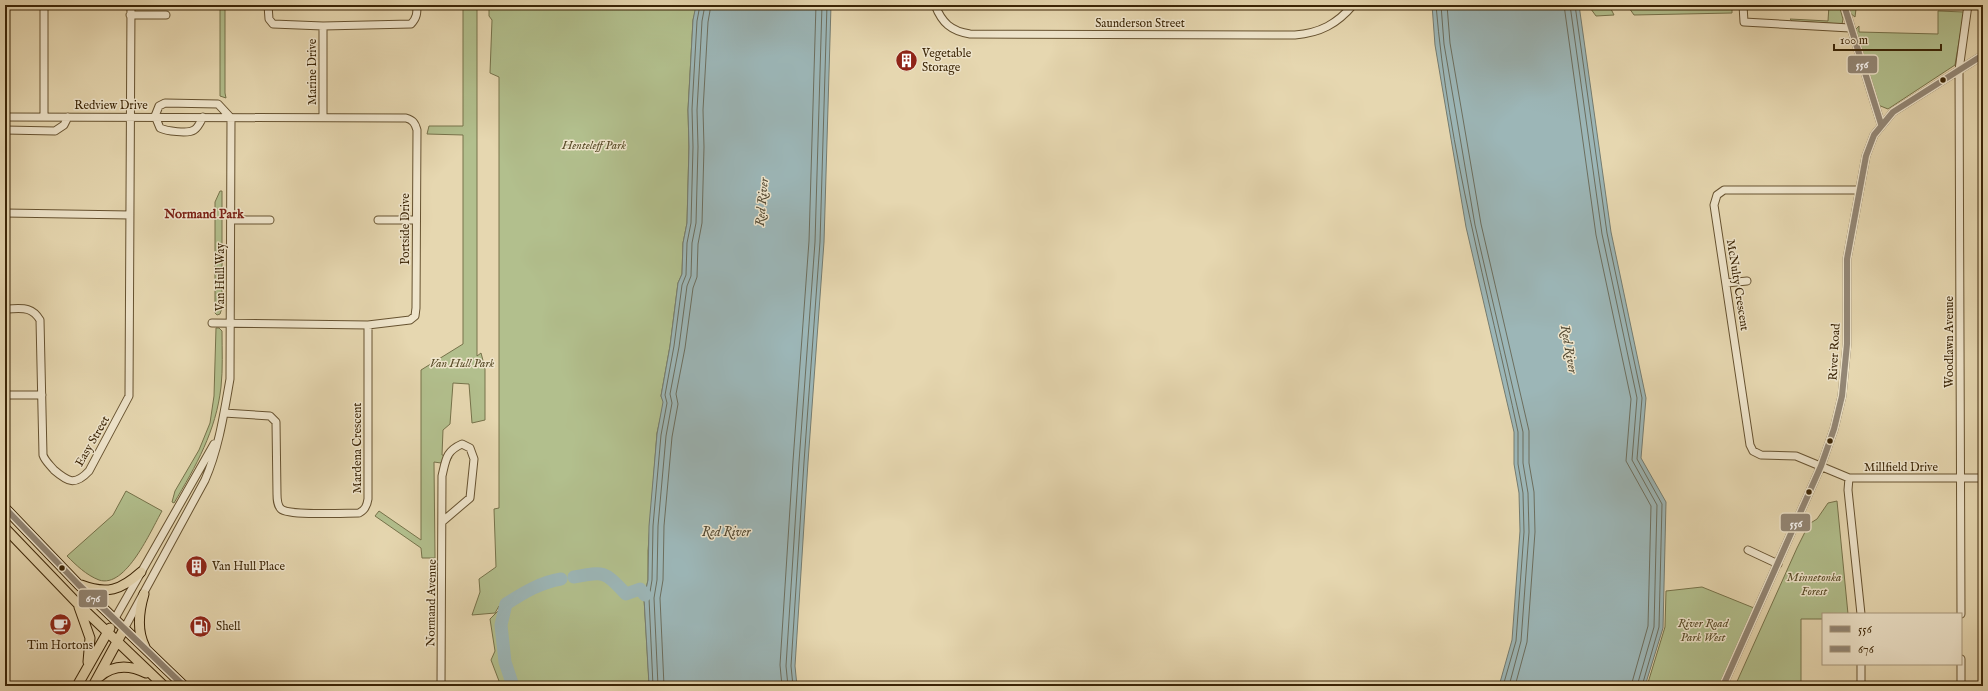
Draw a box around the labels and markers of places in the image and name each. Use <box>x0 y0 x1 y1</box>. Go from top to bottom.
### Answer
place label: Vegetable Storage <box>921 46 972 75</box>
building icon: Vegetable Storage <box>894 47 920 73</box>
unlabelled marker <box>1938 75 1948 85</box>
unlabelled marker <box>1825 436 1835 446</box>
unlabelled marker <box>1804 487 1814 497</box>
building icon: Van Hull Place <box>183 553 209 579</box>
place label: Van Hull Place <box>211 559 285 574</box>
unlabelled marker <box>57 563 67 573</box>
cafe icon: Tim Hortons <box>47 611 73 637</box>
fuel station icon: Shell <box>187 613 213 639</box>
place label: Shell <box>216 619 241 634</box>
place label: Tim Hortons <box>27 638 93 653</box>

